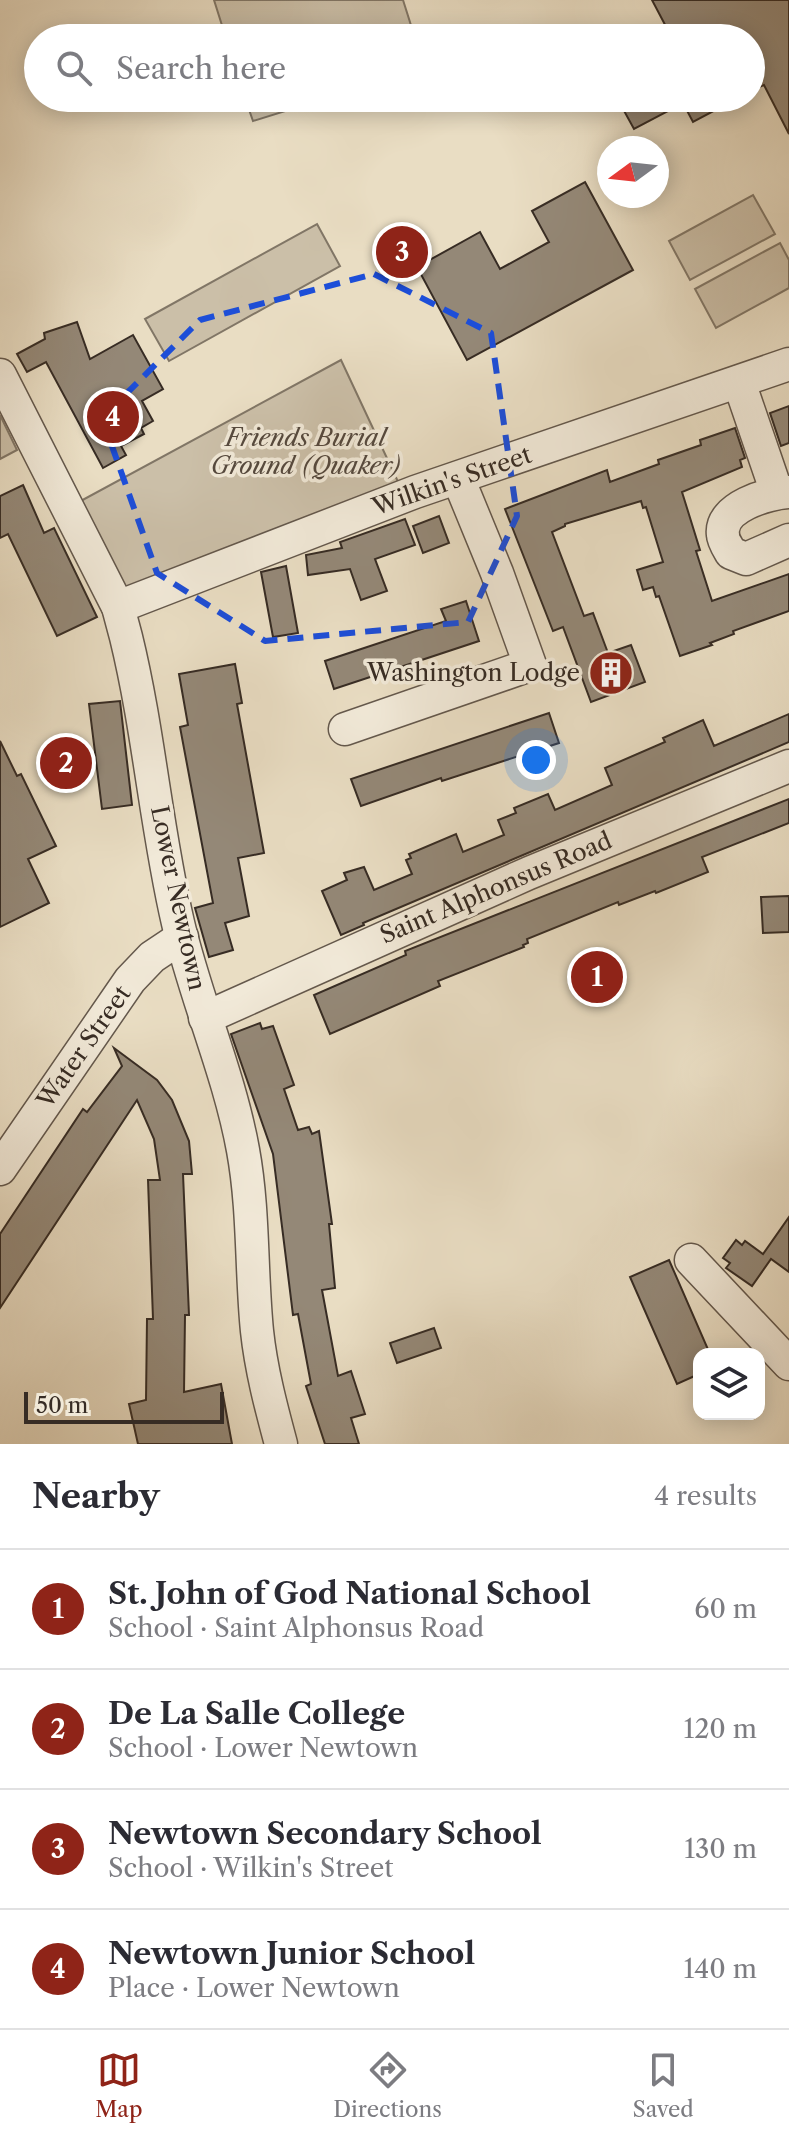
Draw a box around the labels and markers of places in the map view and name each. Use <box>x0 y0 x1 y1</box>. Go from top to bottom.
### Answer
pin: 3 <box>376 222 428 282</box>
pin: 4 <box>87 387 139 447</box>
building icon: Washington Lodge <box>587 649 635 697</box>
place label: Washington Lodge <box>366 658 580 687</box>
pin: 2 <box>40 733 92 793</box>
pin: 1 <box>571 947 623 1007</box>

